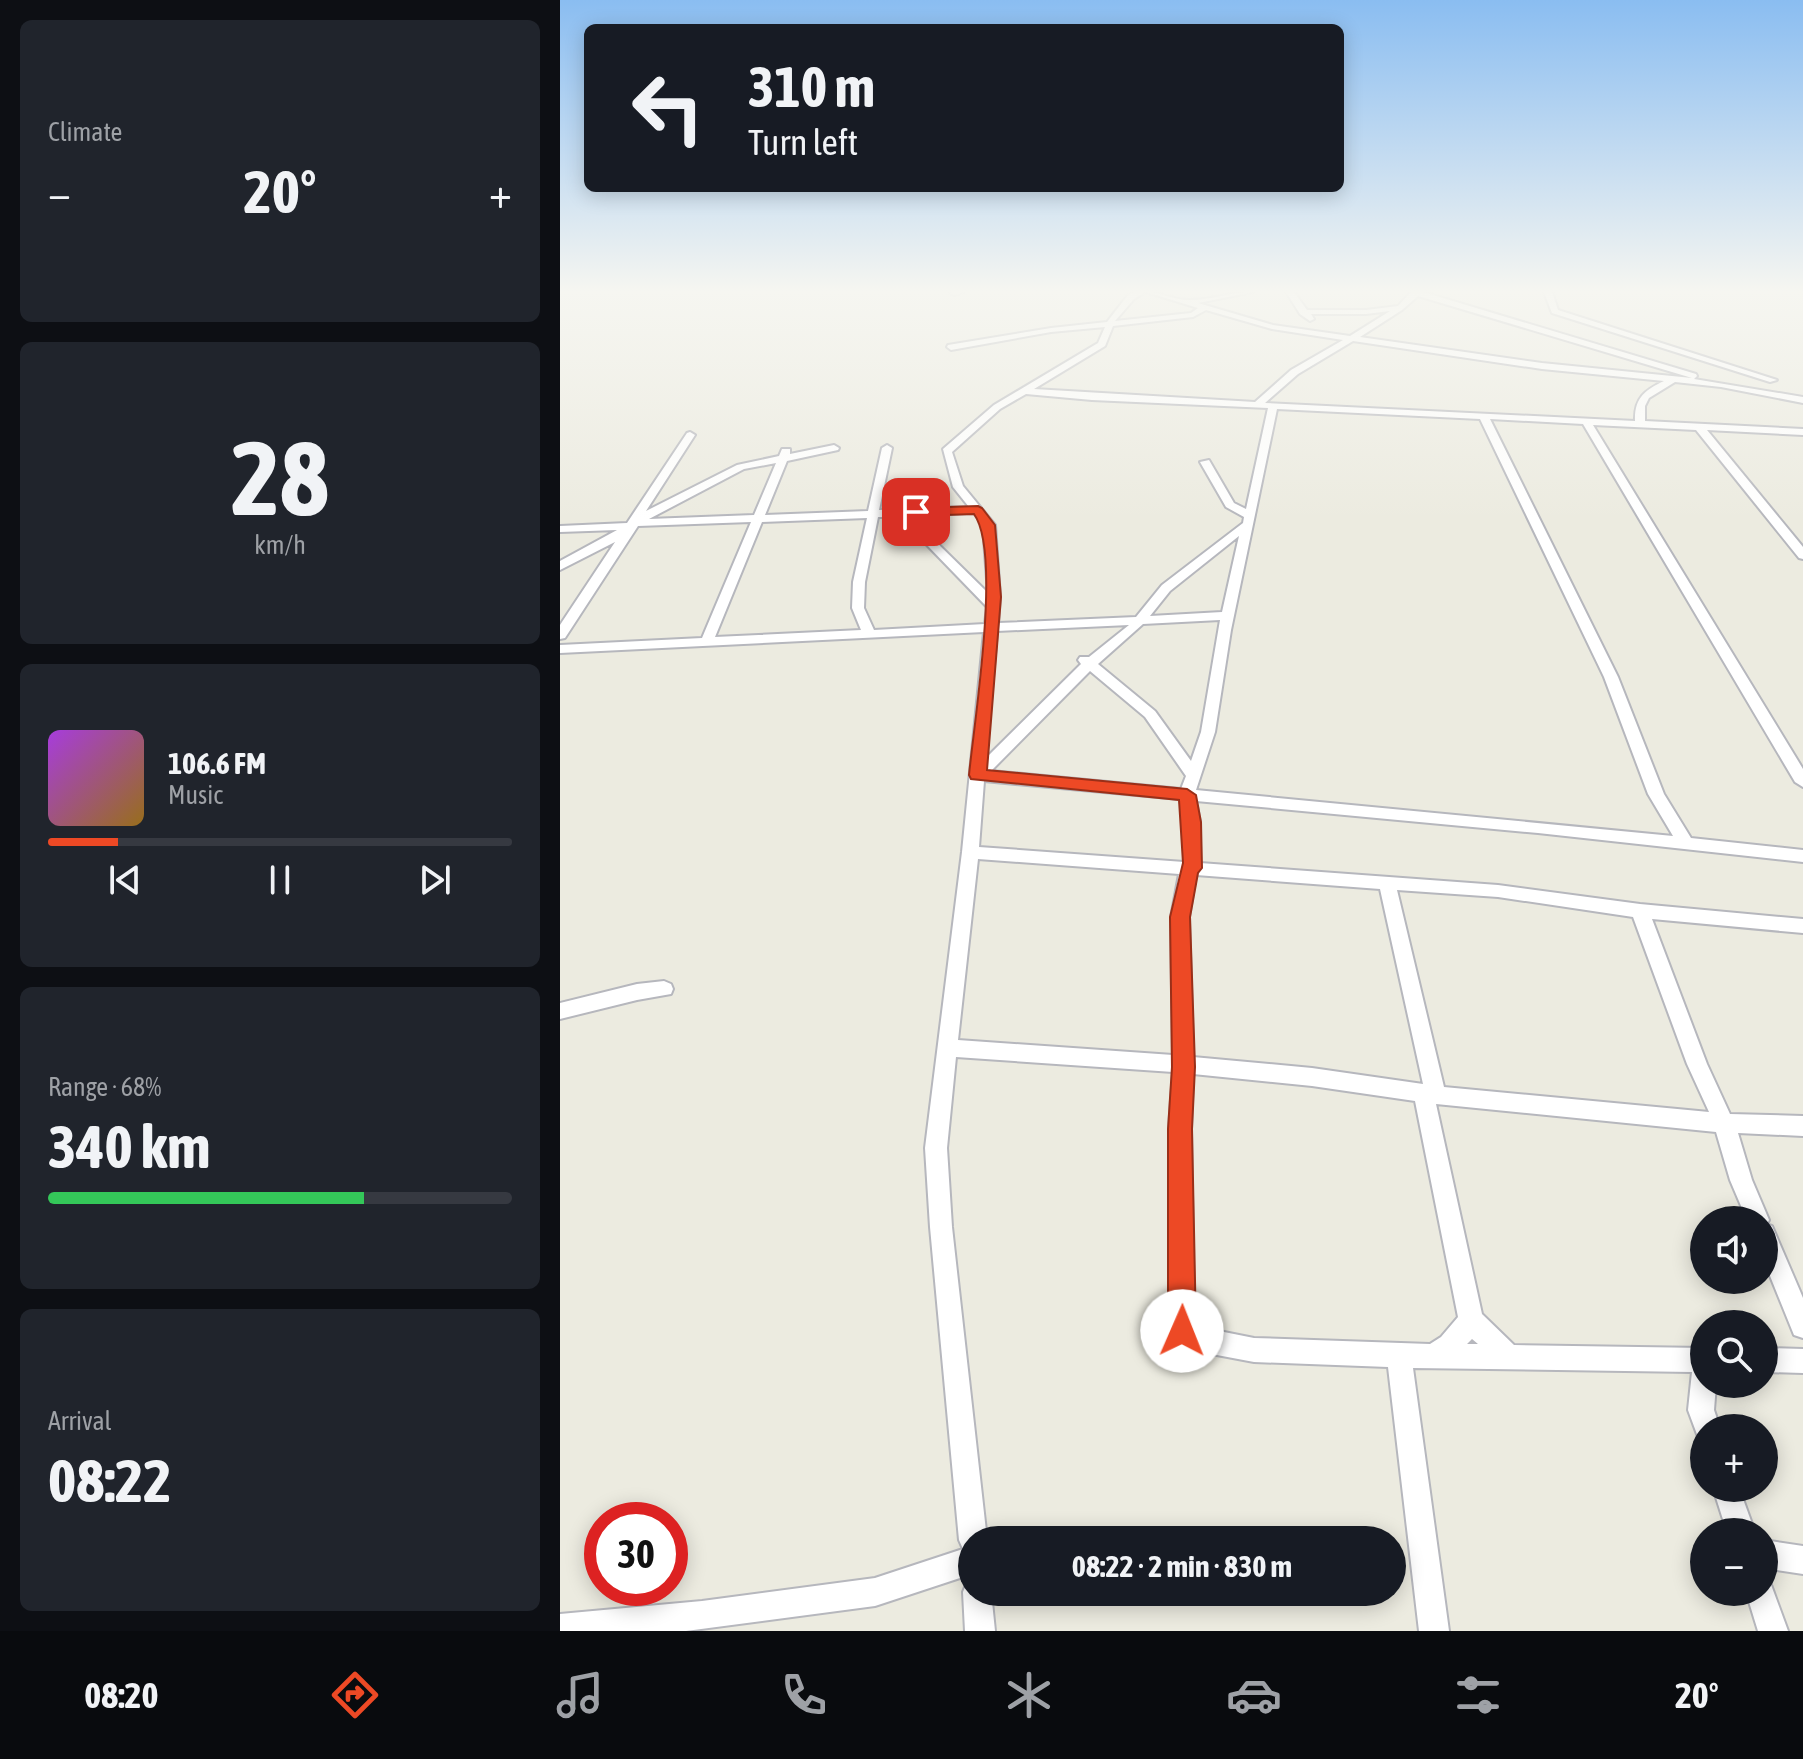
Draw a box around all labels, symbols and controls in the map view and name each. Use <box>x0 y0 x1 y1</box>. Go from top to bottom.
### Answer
text: 310 m <box>748 55 875 119</box>
icon: left <box>616 56 720 160</box>
text: Climate <box>48 117 122 147</box>
text: Turn left <box>748 121 858 163</box>
text: 20° <box>244 157 316 226</box>
text: − <box>48 167 71 217</box>
text: + <box>489 167 512 217</box>
text: 28 <box>231 418 329 537</box>
pin <box>882 478 950 546</box>
icon: arrive <box>894 490 938 534</box>
text: km/h <box>254 530 306 560</box>
text: 106.6 FM <box>168 746 266 780</box>
text: Music <box>168 780 223 810</box>
icon: previous <box>103 858 147 902</box>
icon: pause <box>258 858 302 902</box>
icon: next <box>413 858 457 902</box>
text: Range · 68% <box>48 1072 161 1102</box>
text: 340 km <box>48 1112 210 1181</box>
map controls <box>1690 1206 1778 1606</box>
button: sound <box>1690 1206 1778 1294</box>
position arrow <box>1140 1289 1224 1373</box>
button: search <box>1690 1310 1778 1398</box>
text: Arrival <box>48 1406 112 1436</box>
button: + <box>1690 1414 1778 1502</box>
text: 08:22 <box>48 1446 171 1515</box>
speed limit sign: 30 <box>584 1502 688 1606</box>
button: − <box>1690 1518 1778 1606</box>
text: 08:22 · 2 min · 830 m <box>1072 1549 1292 1583</box>
icon: directions <box>327 1667 383 1723</box>
icon: music <box>552 1667 608 1723</box>
icon: phone <box>776 1667 832 1723</box>
icon: climate <box>1001 1667 1057 1723</box>
icon: car <box>1226 1667 1282 1723</box>
icon: filters <box>1450 1667 1506 1723</box>
text: 08:20 <box>84 1674 158 1716</box>
text: 20° <box>1675 1674 1719 1716</box>

